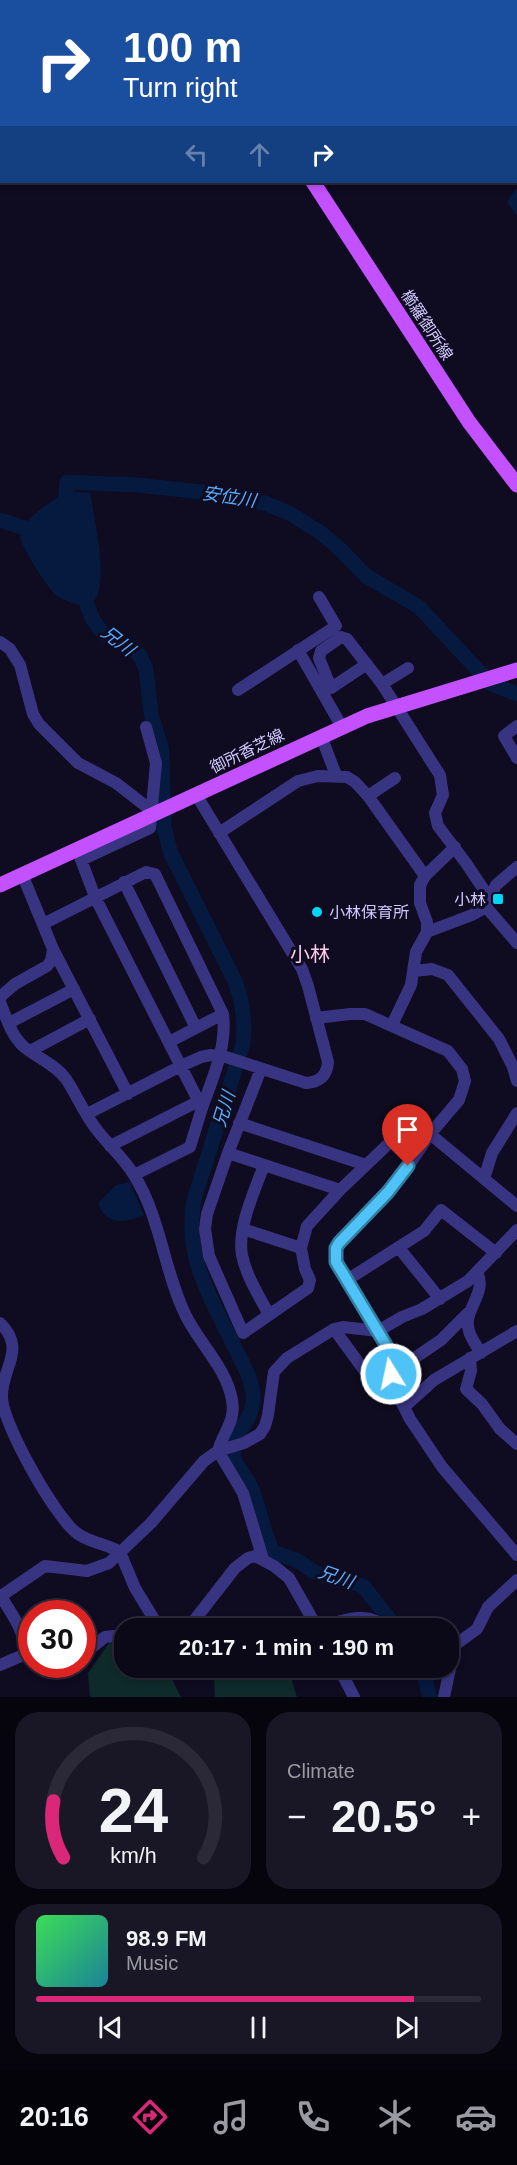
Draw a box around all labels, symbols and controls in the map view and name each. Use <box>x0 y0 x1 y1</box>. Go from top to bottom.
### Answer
icon: right <box>24 24 102 102</box>
text: 100 m <box>123 24 242 71</box>
text: Turn right <box>123 73 238 103</box>
icon: left <box>180 138 213 171</box>
icon: ahead <box>243 138 276 171</box>
icon: right <box>306 138 339 171</box>
street label: 櫛羅御所線 <box>398 287 456 363</box>
water label: 安位川 <box>201 483 259 511</box>
water label: 兄川 <box>98 622 140 661</box>
street label: 御所香芝線 <box>207 726 287 776</box>
place label: 小林 <box>454 891 486 908</box>
marker: 小林 <box>491 892 505 906</box>
place label: 小林保育所 <box>329 904 409 921</box>
marker: 小林保育所 <box>310 905 324 919</box>
district label: 小林 <box>290 943 330 965</box>
water label: 兄川 <box>209 1087 239 1129</box>
pin <box>382 1104 433 1166</box>
icon: arrive <box>391 1113 424 1146</box>
position arrow <box>359 1342 423 1406</box>
water label: 兄川 <box>316 1562 358 1593</box>
speed limit sign: 30 <box>18 1600 96 1678</box>
text: 20:17 · 1 min · 190 m <box>179 1635 394 1660</box>
text: Climate <box>287 1760 355 1782</box>
text: 24 <box>98 1776 168 1845</box>
text: 20.5° <box>331 1791 437 1842</box>
text: − <box>287 1798 306 1835</box>
text: + <box>462 1798 481 1835</box>
text: km/h <box>110 1844 156 1868</box>
text: 98.9 FM <box>126 1926 207 1951</box>
text: Music <box>126 1952 178 1974</box>
icon: previous <box>94 2011 127 2044</box>
icon: pause <box>242 2011 275 2044</box>
icon: next <box>390 2011 423 2044</box>
icon: directions <box>129 2096 171 2138</box>
icon: music <box>210 2096 252 2138</box>
icon: phone <box>292 2096 334 2138</box>
icon: climate <box>374 2096 416 2138</box>
icon: car <box>455 2096 497 2138</box>
text: 20:16 <box>20 2102 89 2132</box>

